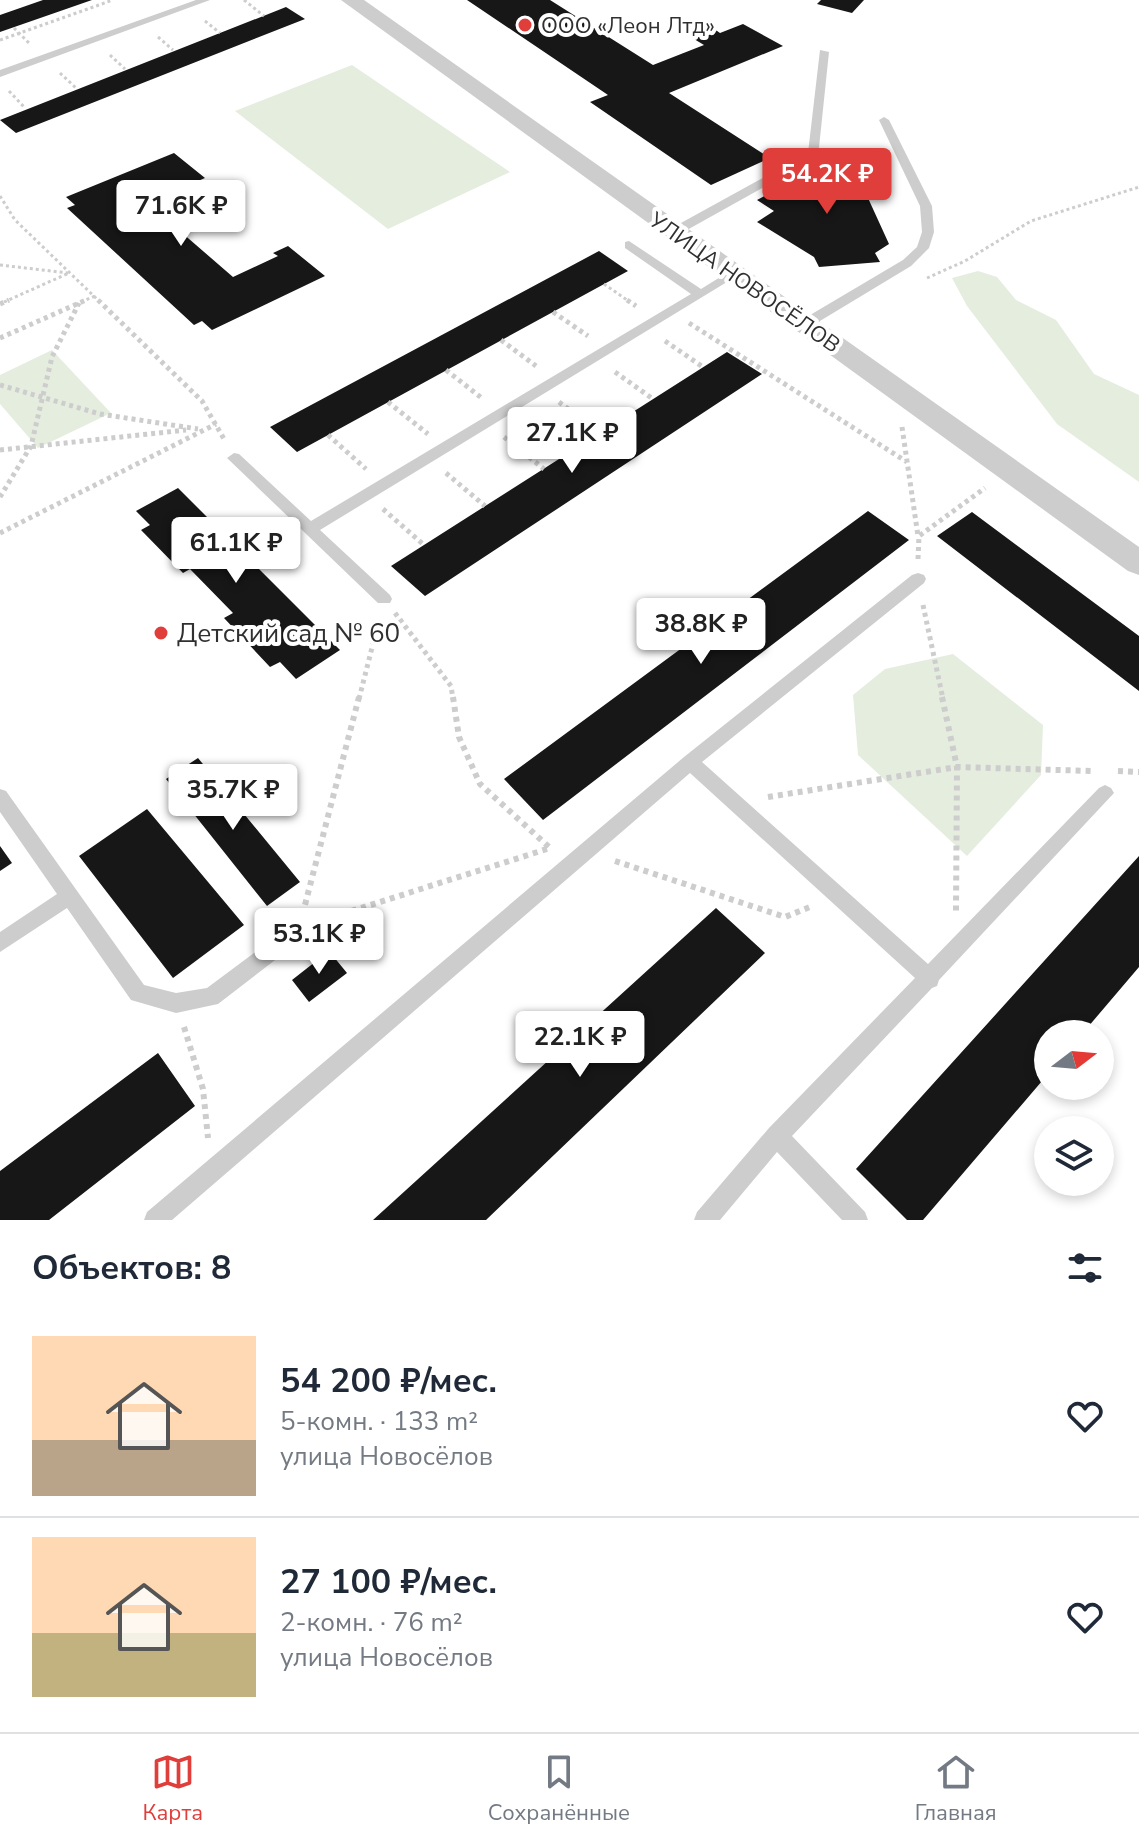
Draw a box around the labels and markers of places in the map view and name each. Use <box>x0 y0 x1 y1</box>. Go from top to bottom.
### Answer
place label: ООО «Леон Лтд» <box>541 11 715 41</box>
marker: ООО «Леон Лтд» <box>516 16 534 34</box>
pin: 54.2K ₽ <box>753 148 901 216</box>
pin: 71.6K ₽ <box>107 180 255 248</box>
pin: 27.1K ₽ <box>498 407 646 475</box>
pin: 61.1K ₽ <box>162 517 310 585</box>
pin: 38.8K ₽ <box>627 598 775 666</box>
place label: Детский сад № 60 <box>177 616 400 651</box>
marker: Детский сад № 60 <box>152 624 170 642</box>
pin: 35.7K ₽ <box>159 764 307 832</box>
pin: 53.1K ₽ <box>245 908 393 976</box>
pin: 22.1K ₽ <box>506 1011 654 1079</box>

